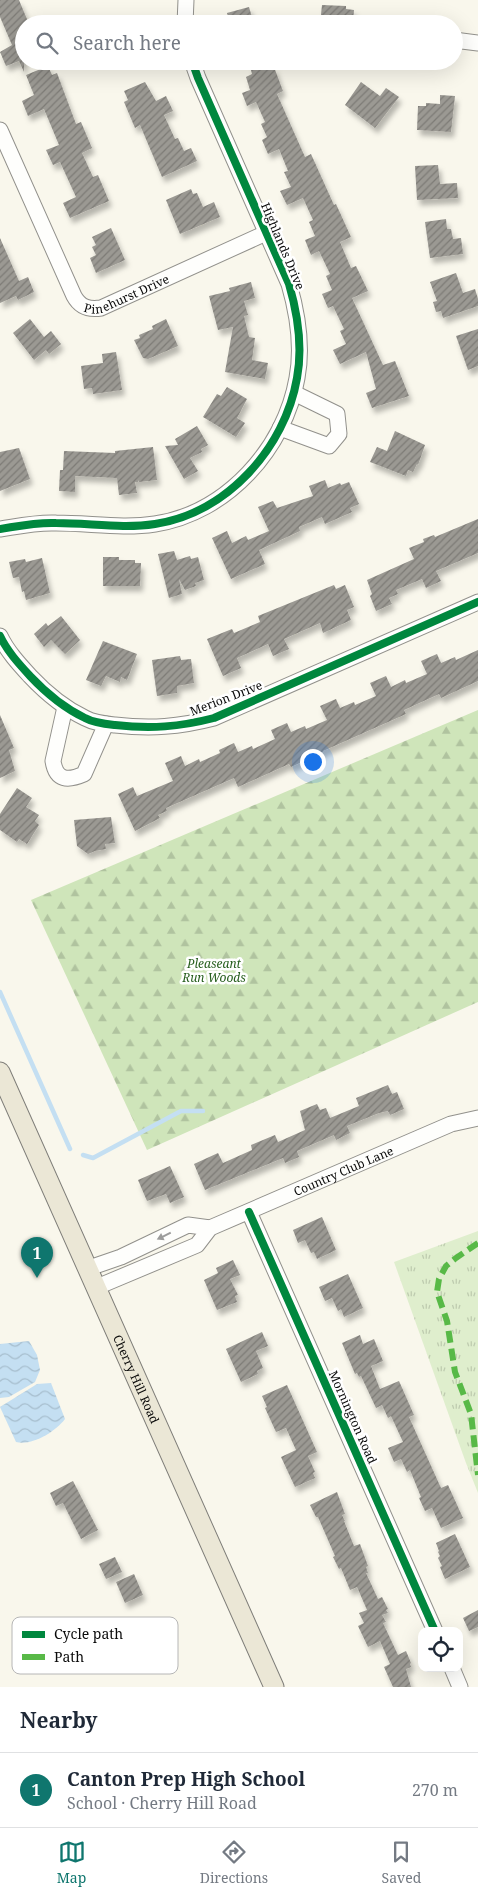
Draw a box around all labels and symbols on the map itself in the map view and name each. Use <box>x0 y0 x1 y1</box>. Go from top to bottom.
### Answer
street label: Highlands Drive <box>257 200 309 292</box>
street label: Pinehurst Drive <box>82 270 172 317</box>
street label: Merion Drive <box>187 676 265 720</box>
your location <box>300 749 326 775</box>
park label: Pleaseant Run Woods <box>181 955 246 986</box>
street label: Country Club Lane <box>291 1141 396 1200</box>
one-way arrow <box>157 1233 171 1241</box>
pin: 1 <box>21 1237 53 1278</box>
street label: Cherry Hill Road <box>110 1332 164 1427</box>
street label: Mornington Road <box>325 1368 381 1467</box>
legend <box>12 1617 178 1674</box>
text: Cycle path <box>54 1624 123 1643</box>
text: Path <box>54 1647 84 1666</box>

